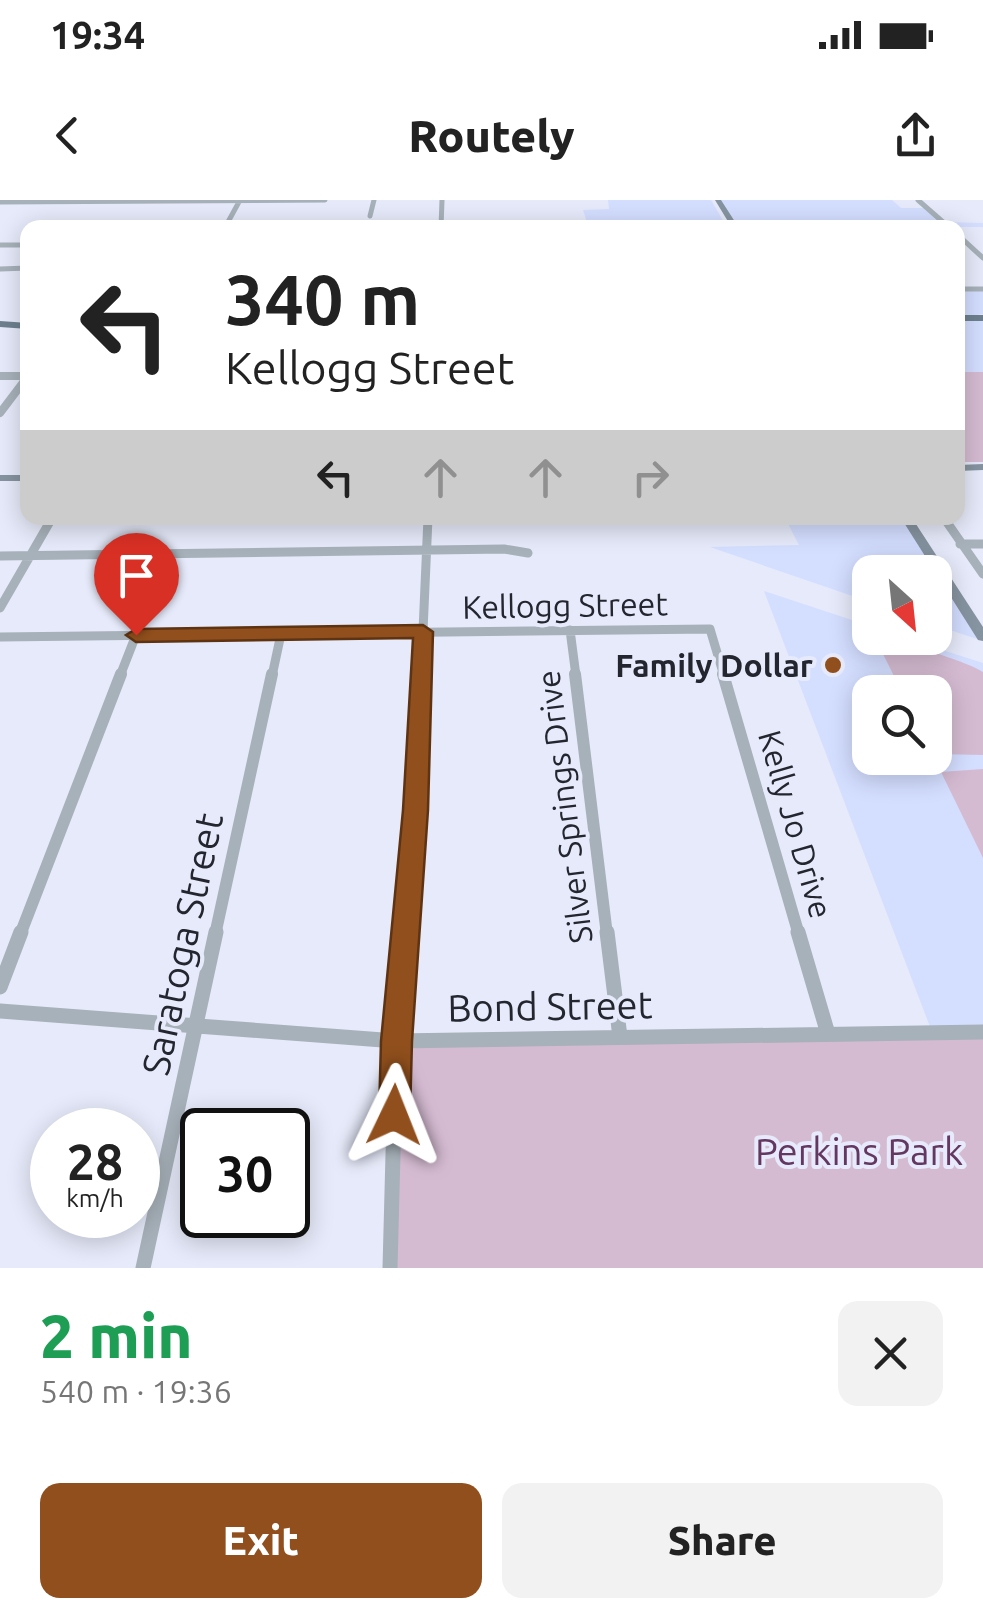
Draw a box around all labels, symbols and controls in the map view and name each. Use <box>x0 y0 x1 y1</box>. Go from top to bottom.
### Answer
text: 19:34 <box>50 14 145 56</box>
icon: back <box>40 108 95 163</box>
icon: share <box>888 108 943 163</box>
text: Routely <box>408 110 575 161</box>
icon: left <box>60 260 190 390</box>
text: 340 m <box>225 260 420 338</box>
text: Kellogg Street <box>225 342 514 393</box>
icon: left <box>308 450 363 505</box>
icon: ahead <box>413 450 468 505</box>
icon: ahead <box>518 450 573 505</box>
icon: right <box>623 450 678 505</box>
pin <box>94 533 179 636</box>
icon: arrive <box>109 548 164 603</box>
north arrow <box>852 555 952 655</box>
map controls <box>852 555 952 775</box>
street label: Kellogg Street <box>462 585 669 625</box>
place label: Family Dollar <box>615 647 813 683</box>
marker: Family Dollar <box>822 654 844 676</box>
street label: Silver Springs Drive <box>529 669 599 945</box>
button: search <box>852 675 952 775</box>
street label: Kelly Jo Drive <box>752 726 840 922</box>
street label: Saratoga Street <box>134 809 230 1079</box>
street label: Bond Street <box>447 983 653 1029</box>
position arrow <box>342 1063 446 1167</box>
speed limit sign: 30 <box>180 1108 310 1238</box>
park label: Perkins Park <box>755 1130 963 1172</box>
text: 28 <box>67 1133 123 1189</box>
text: km/h <box>66 1184 124 1212</box>
button: close <box>838 1301 943 1406</box>
text: 2 min <box>40 1302 193 1369</box>
text: 540 m · 19:36 <box>40 1373 232 1409</box>
button: Exit <box>40 1483 482 1598</box>
button: Share <box>502 1483 943 1598</box>

